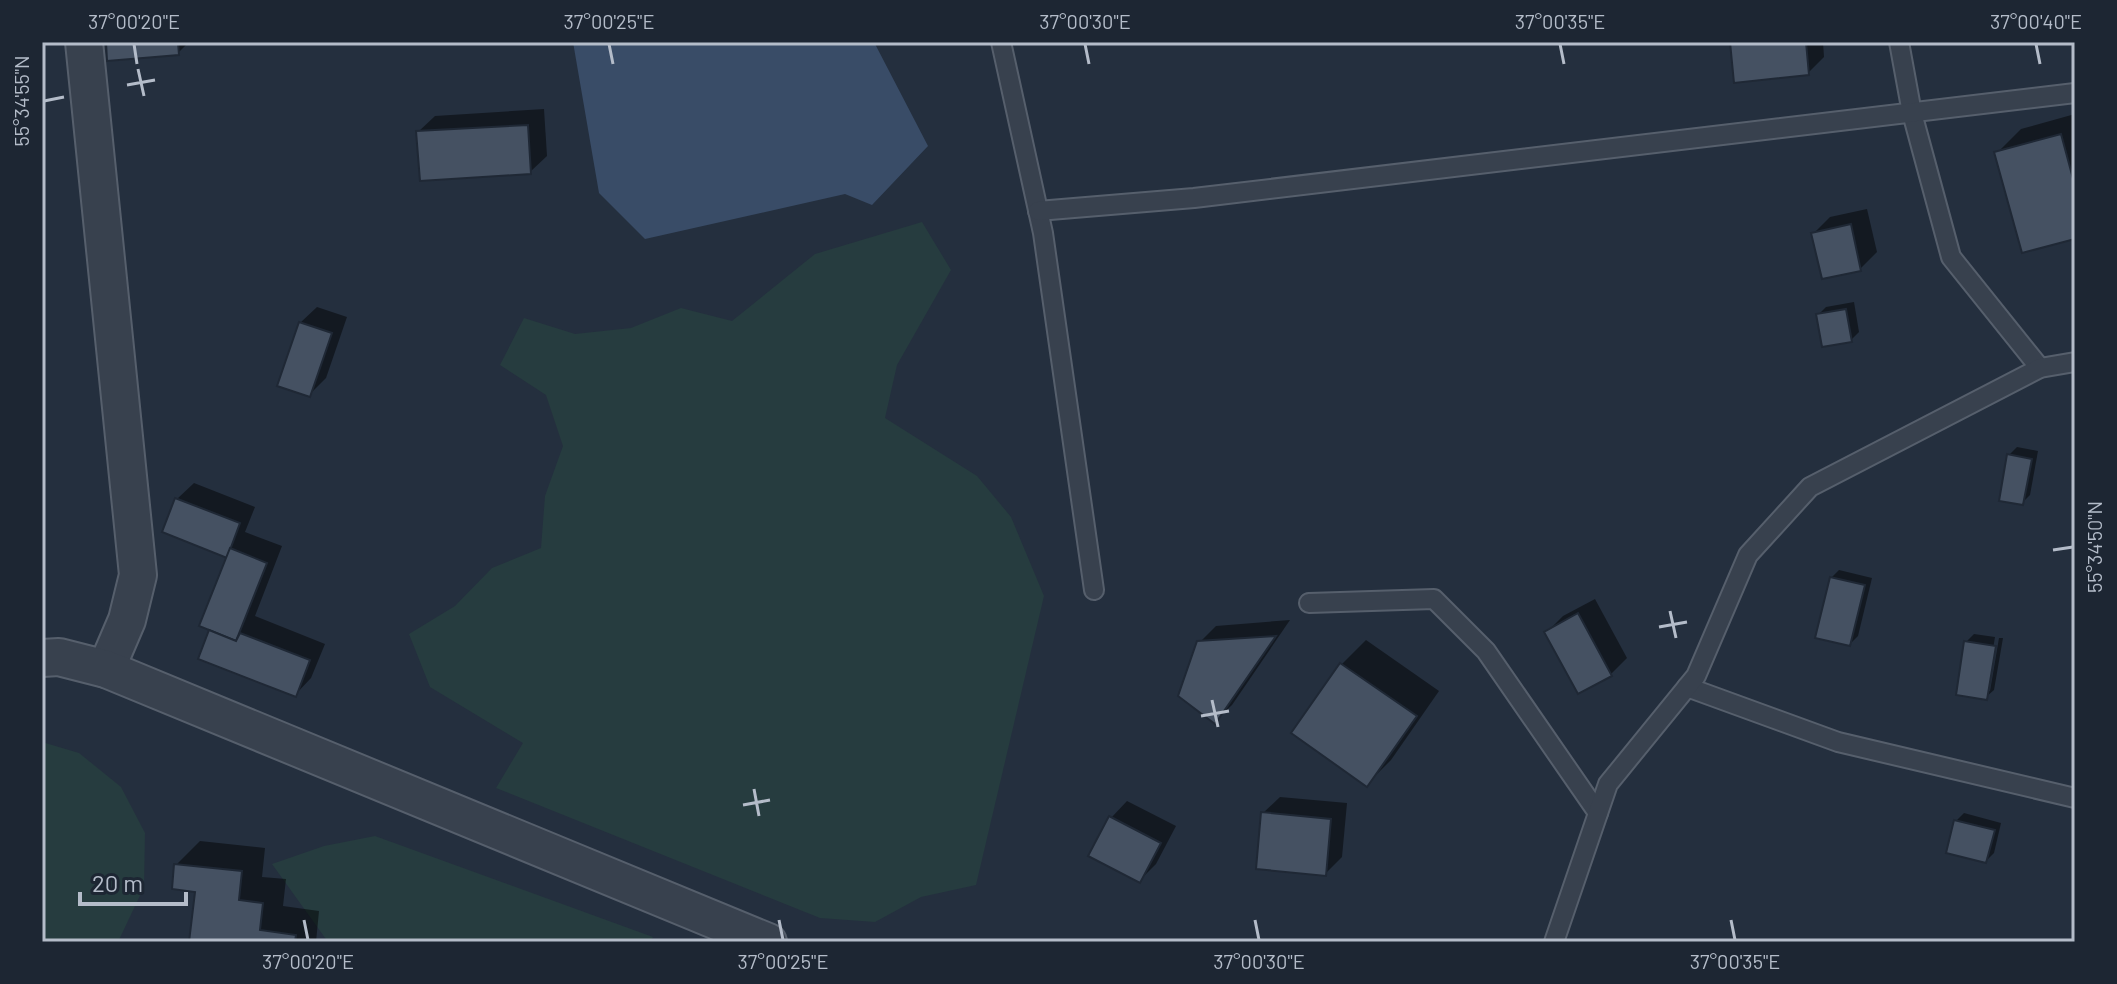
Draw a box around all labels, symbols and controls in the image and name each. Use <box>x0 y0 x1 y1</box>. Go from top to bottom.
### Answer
text: 37°00'20"E <box>88 9 180 33</box>
text: 37°00'25"E <box>564 9 654 33</box>
text: 37°00'30"E <box>1039 9 1131 33</box>
text: 37°00'35"E <box>1515 9 1605 33</box>
text: 37°00'40"E <box>1990 9 2082 33</box>
text: 55°34'55"N <box>9 55 33 147</box>
text: 55°34'50"N <box>2082 501 2106 593</box>
scale bar <box>80 856 186 906</box>
text: 20 m <box>92 868 143 897</box>
text: 37°00'20"E <box>262 949 354 973</box>
text: 37°00'25"E <box>738 949 828 973</box>
text: 37°00'30"E <box>1213 949 1305 973</box>
text: 37°00'35"E <box>1690 949 1780 973</box>

